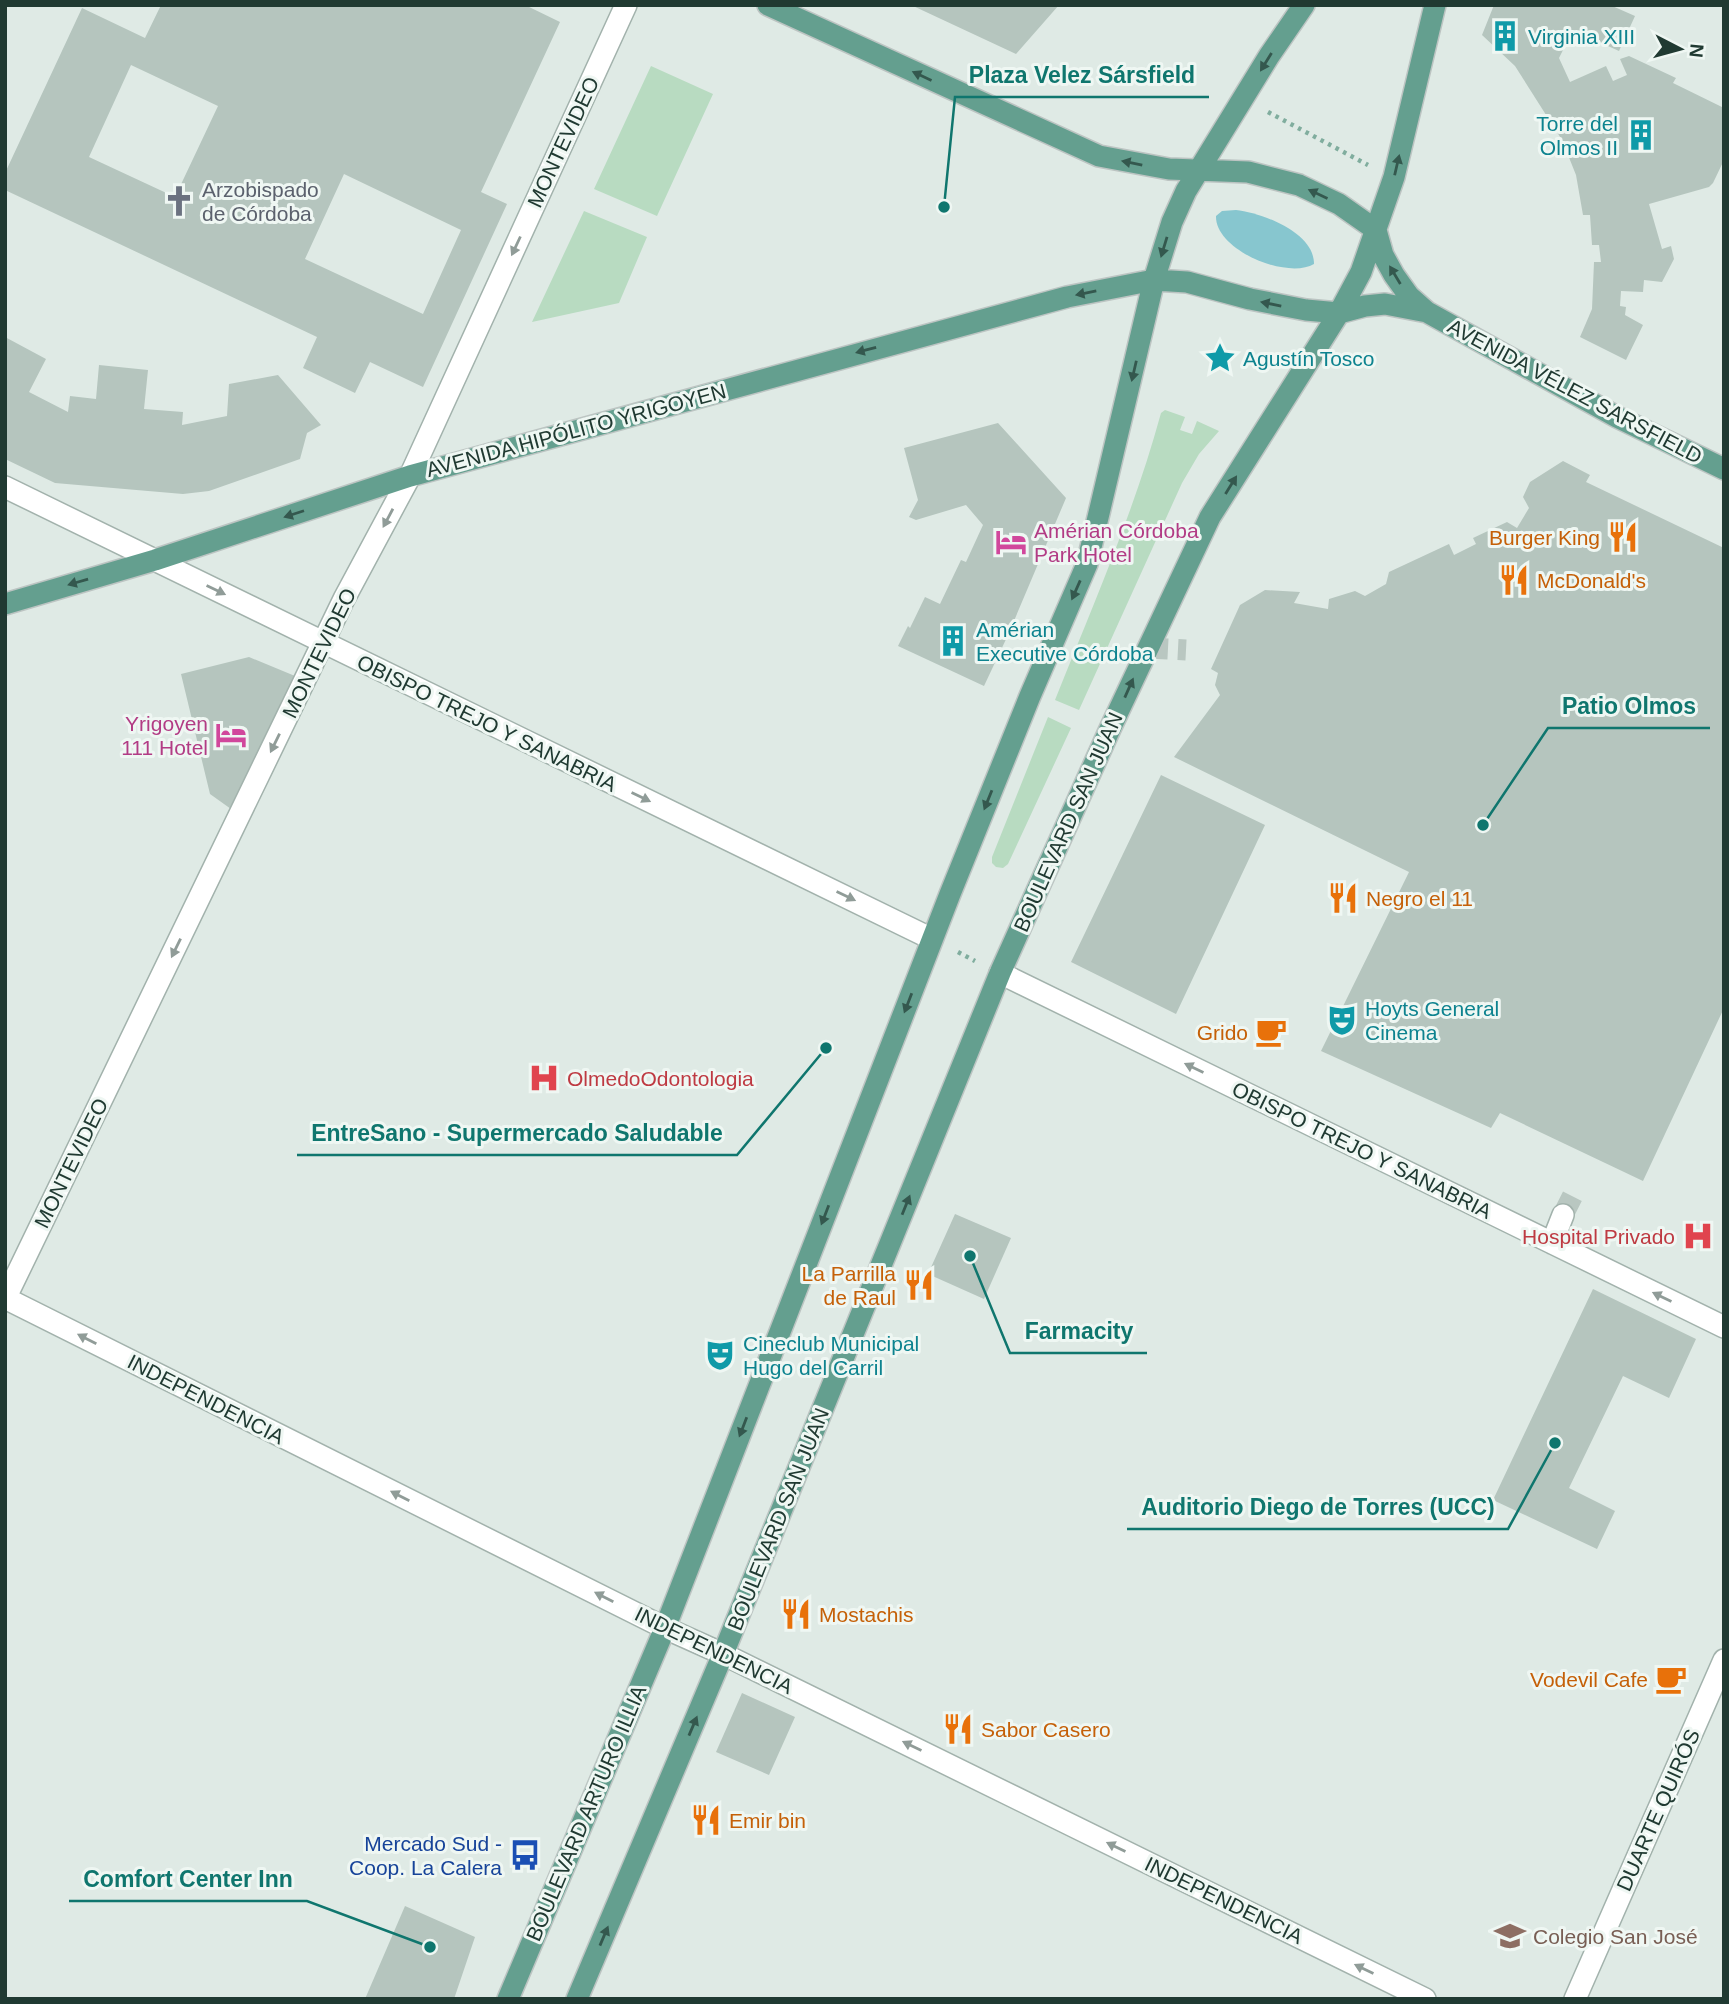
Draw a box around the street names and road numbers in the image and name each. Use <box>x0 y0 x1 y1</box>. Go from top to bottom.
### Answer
street label: MONTEVIDEO <box>523 73 603 211</box>
street label: AVENIDA VÉLEZ SARSFIELD <box>1444 314 1706 468</box>
street label: AVENIDA HIPÓLITO YRIGOYEN <box>424 379 728 481</box>
street label: MONTEVIDEO <box>278 585 360 721</box>
street label: OBISPO TREJO Y SANABRIA <box>353 650 621 796</box>
street label: BOULEVARD SAN JUAN <box>1009 709 1127 935</box>
street label: OBISPO TREJO Y SANABRIA <box>1228 1077 1496 1223</box>
street label: MONTEVIDEO <box>30 1095 112 1231</box>
street label: INDEPENDENCIA <box>124 1350 288 1448</box>
street label: BOULEVARD SAN JUAN <box>723 1405 833 1633</box>
street label: INDEPENDENCIA <box>631 1602 797 1698</box>
street label: BOULEVARD ARTURO ILLIA <box>522 1682 650 1944</box>
street label: DUARTE QUIRÓS <box>1612 1726 1704 1894</box>
street label: INDEPENDENCIA <box>1141 1852 1307 1948</box>

